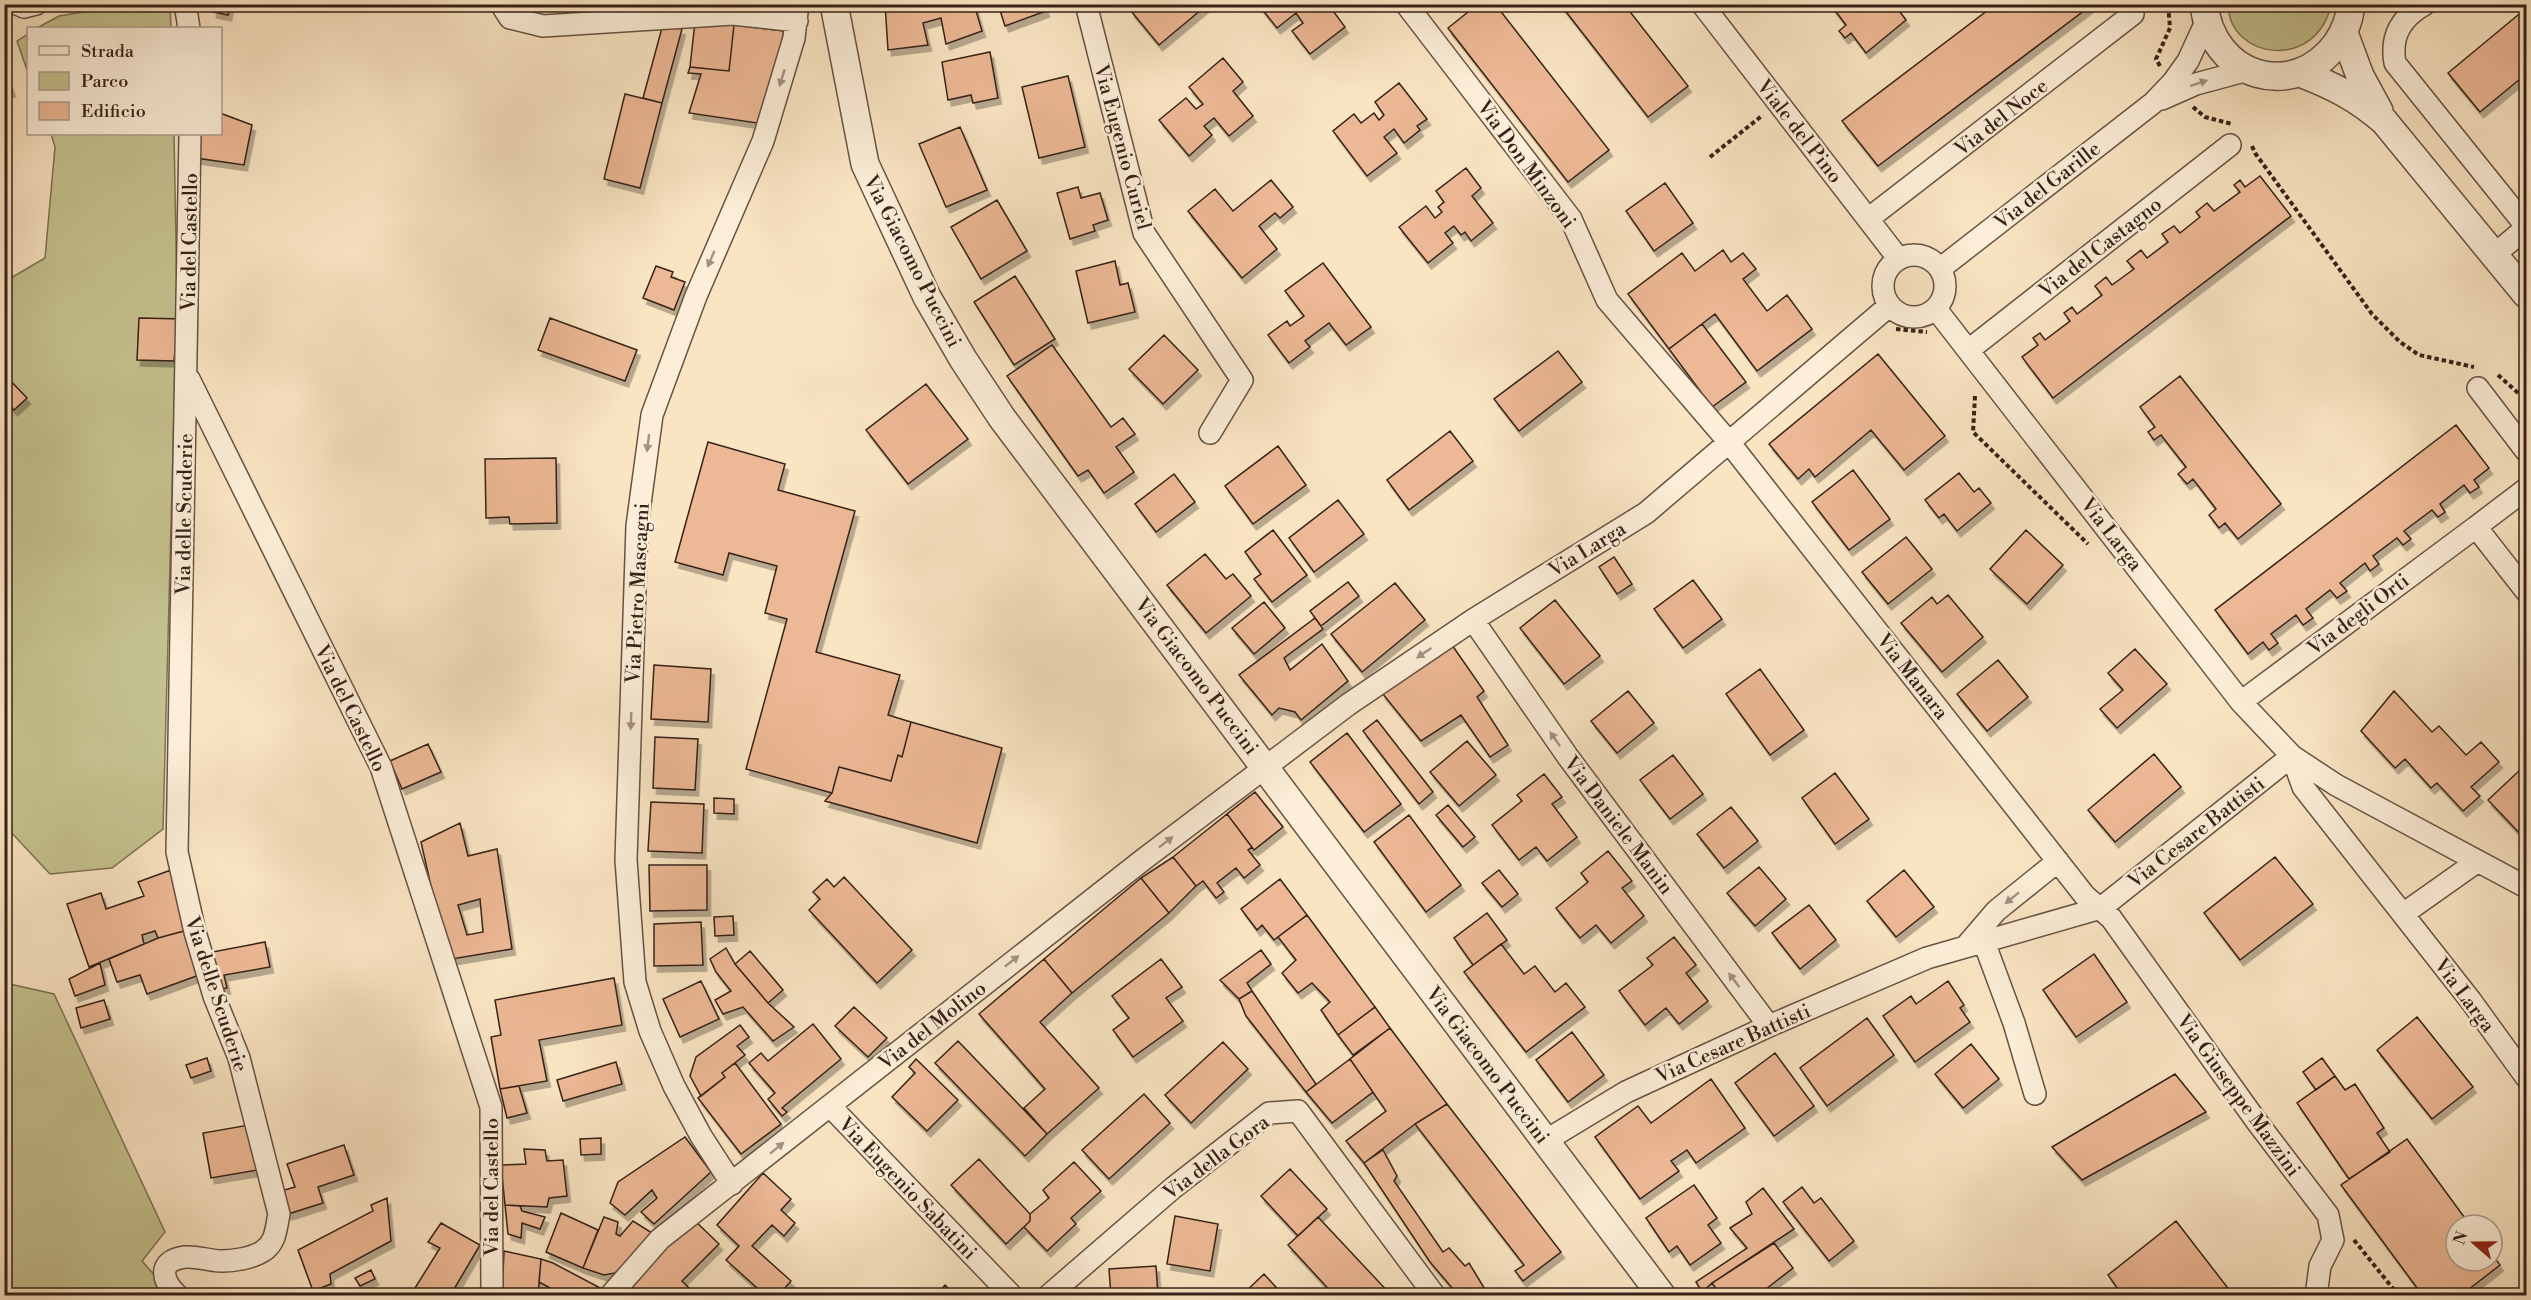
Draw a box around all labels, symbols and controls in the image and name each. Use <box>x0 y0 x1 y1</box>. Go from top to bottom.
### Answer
legend <box>27 27 222 135</box>
text: Strada <box>81 40 135 63</box>
street label: Via Eugenio Curiel <box>1087 61 1156 233</box>
one-way arrow <box>777 69 786 87</box>
text: Parco <box>81 70 128 93</box>
street label: Viale del Pino <box>1750 74 1847 189</box>
street label: Via del Noce <box>1949 74 2054 163</box>
one-way arrow <box>2190 78 2208 88</box>
street label: Via Don Minzoni <box>1470 95 1581 234</box>
text: Edificio <box>81 100 146 123</box>
street label: Via del Garille <box>1989 137 2106 236</box>
street label: Via Giacomo Puccini <box>857 170 966 352</box>
street label: Via del Castello <box>177 173 204 312</box>
street label: Via del Castagno <box>2034 192 2167 305</box>
one-way arrow <box>707 251 716 268</box>
street label: Via delle Scuderie <box>172 433 199 596</box>
one-way arrow <box>643 434 653 453</box>
street label: Via Larga <box>2074 492 2148 577</box>
street label: Via Pietro Mascagni <box>621 502 656 685</box>
street label: Via Larga <box>1544 516 1632 584</box>
street label: Via degli Orti <box>2302 569 2415 662</box>
street label: Via Giacomo Puccini <box>1128 593 1263 761</box>
street label: Via Manara <box>1870 628 1954 726</box>
street label: Via del Castello <box>308 640 391 776</box>
one-way arrow <box>1417 647 1433 659</box>
one-way arrow <box>627 712 636 731</box>
one-way arrow <box>1549 731 1561 747</box>
street label: Via Daniele Manin <box>1557 751 1678 900</box>
street label: Via Cesare Battisti <box>2123 772 2271 895</box>
one-way arrow <box>1159 836 1174 848</box>
one-way arrow <box>2004 891 2020 904</box>
street label: Via delle Scuderie <box>178 913 252 1075</box>
street label: Via Larga <box>2427 953 2500 1039</box>
one-way arrow <box>1005 956 1020 968</box>
one-way arrow <box>1728 972 1740 988</box>
street label: Via del Molino <box>873 976 992 1077</box>
street label: Via Giacomo Puccini <box>1419 982 1554 1150</box>
street label: Via Cesare Battisti <box>1651 999 1815 1090</box>
street label: Via Giuseppe Mazzini <box>2170 1009 2305 1182</box>
street label: Via della Gora <box>1158 1110 1276 1207</box>
street label: Via Eugenio Sabatini <box>832 1112 982 1266</box>
street label: Via del Castello <box>480 1118 505 1257</box>
one-way arrow <box>770 1142 785 1155</box>
north arrow <box>2444 1213 2504 1273</box>
text: N <box>2449 1229 2473 1248</box>

